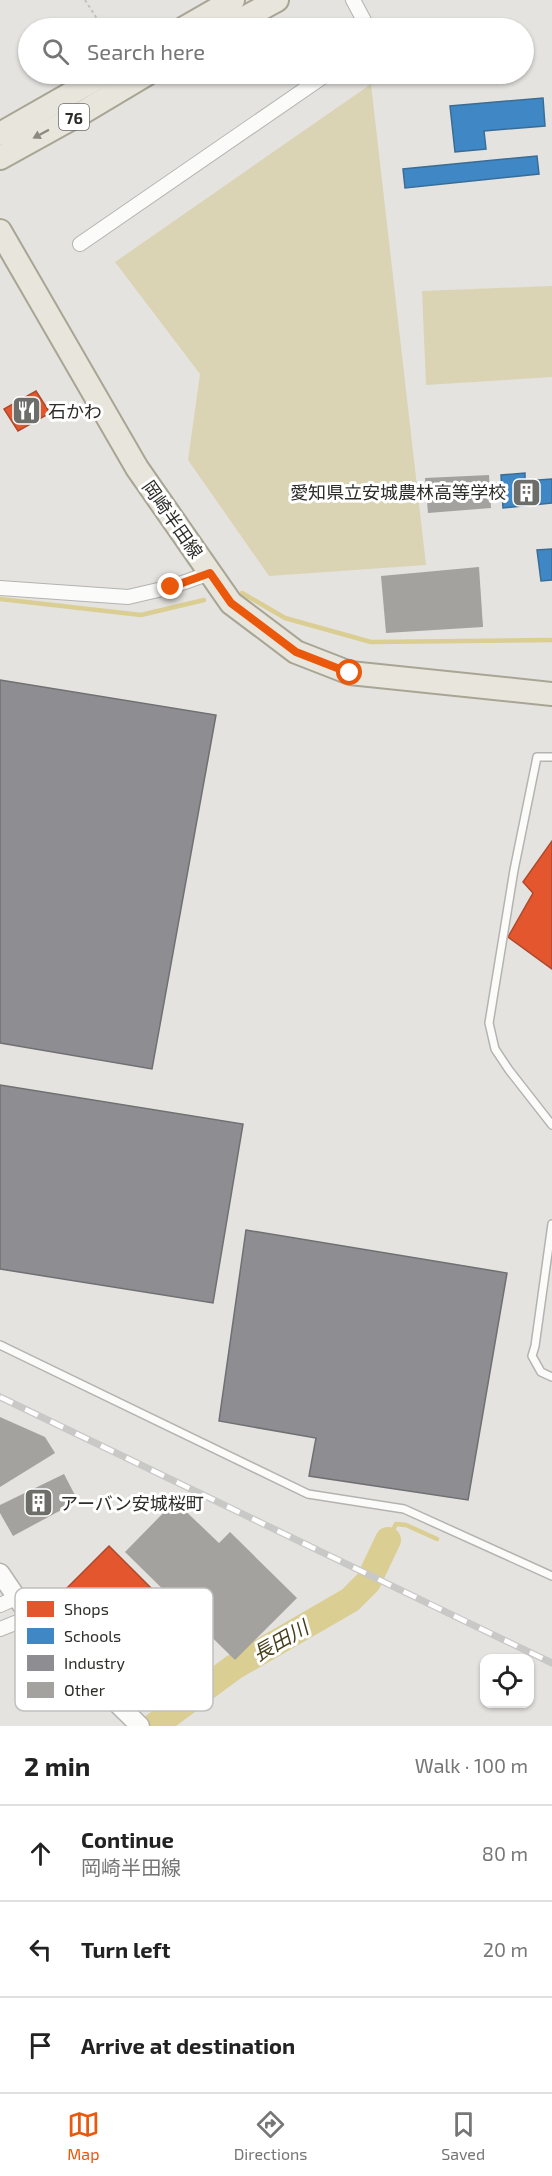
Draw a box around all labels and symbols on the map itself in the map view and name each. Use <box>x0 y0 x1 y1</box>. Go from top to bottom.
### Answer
road number: 76 <box>59 104 89 130</box>
one-way arrow <box>33 129 50 139</box>
restaurant icon: 石かわ <box>11 395 43 427</box>
place label: 石かわ <box>48 400 102 422</box>
street label: 岡崎半田線 <box>138 476 208 562</box>
building icon: 愛知県立安城農林高等学校 <box>511 476 543 508</box>
place label: 愛知県立安城農林高等学校 <box>290 481 506 503</box>
route end <box>157 573 183 599</box>
route start <box>336 659 362 685</box>
building icon: アーバン安城桜町 <box>23 1487 55 1519</box>
place label: アーバン安城桜町 <box>60 1492 204 1514</box>
legend <box>15 1588 213 1711</box>
text: Shops <box>64 1599 109 1618</box>
water label: 長田川 <box>248 1614 314 1665</box>
text: Schools <box>64 1626 121 1645</box>
text: Industry <box>64 1653 125 1672</box>
text: Other <box>64 1680 106 1699</box>

